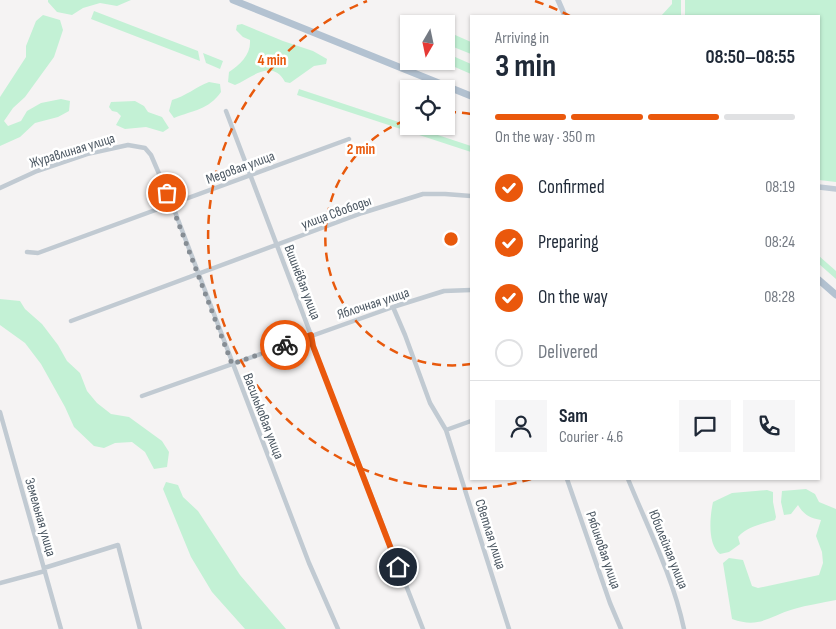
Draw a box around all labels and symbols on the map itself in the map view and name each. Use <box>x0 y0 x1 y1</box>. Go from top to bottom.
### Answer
north arrow <box>400 15 455 70</box>
text: 4 min <box>258 51 286 70</box>
street label: Журавлиная улица <box>27 129 117 172</box>
text: 2 min <box>347 140 375 159</box>
street label: Медовая улица <box>204 147 277 188</box>
pin <box>146 172 188 214</box>
street label: улица Свободы <box>299 192 374 233</box>
centre of rings <box>442 230 460 248</box>
street label: Вишнёвая улица <box>281 242 325 322</box>
street label: Яблочная улица <box>335 284 411 323</box>
courier <box>260 320 310 370</box>
street label: Васильковая улица <box>239 371 288 462</box>
street label: Земельная улица <box>21 476 60 558</box>
street label: Светлая улица <box>471 497 510 571</box>
street label: Юбилейная улица <box>645 507 692 591</box>
street label: Рябиновая улица <box>582 509 625 591</box>
pin <box>377 546 419 588</box>

